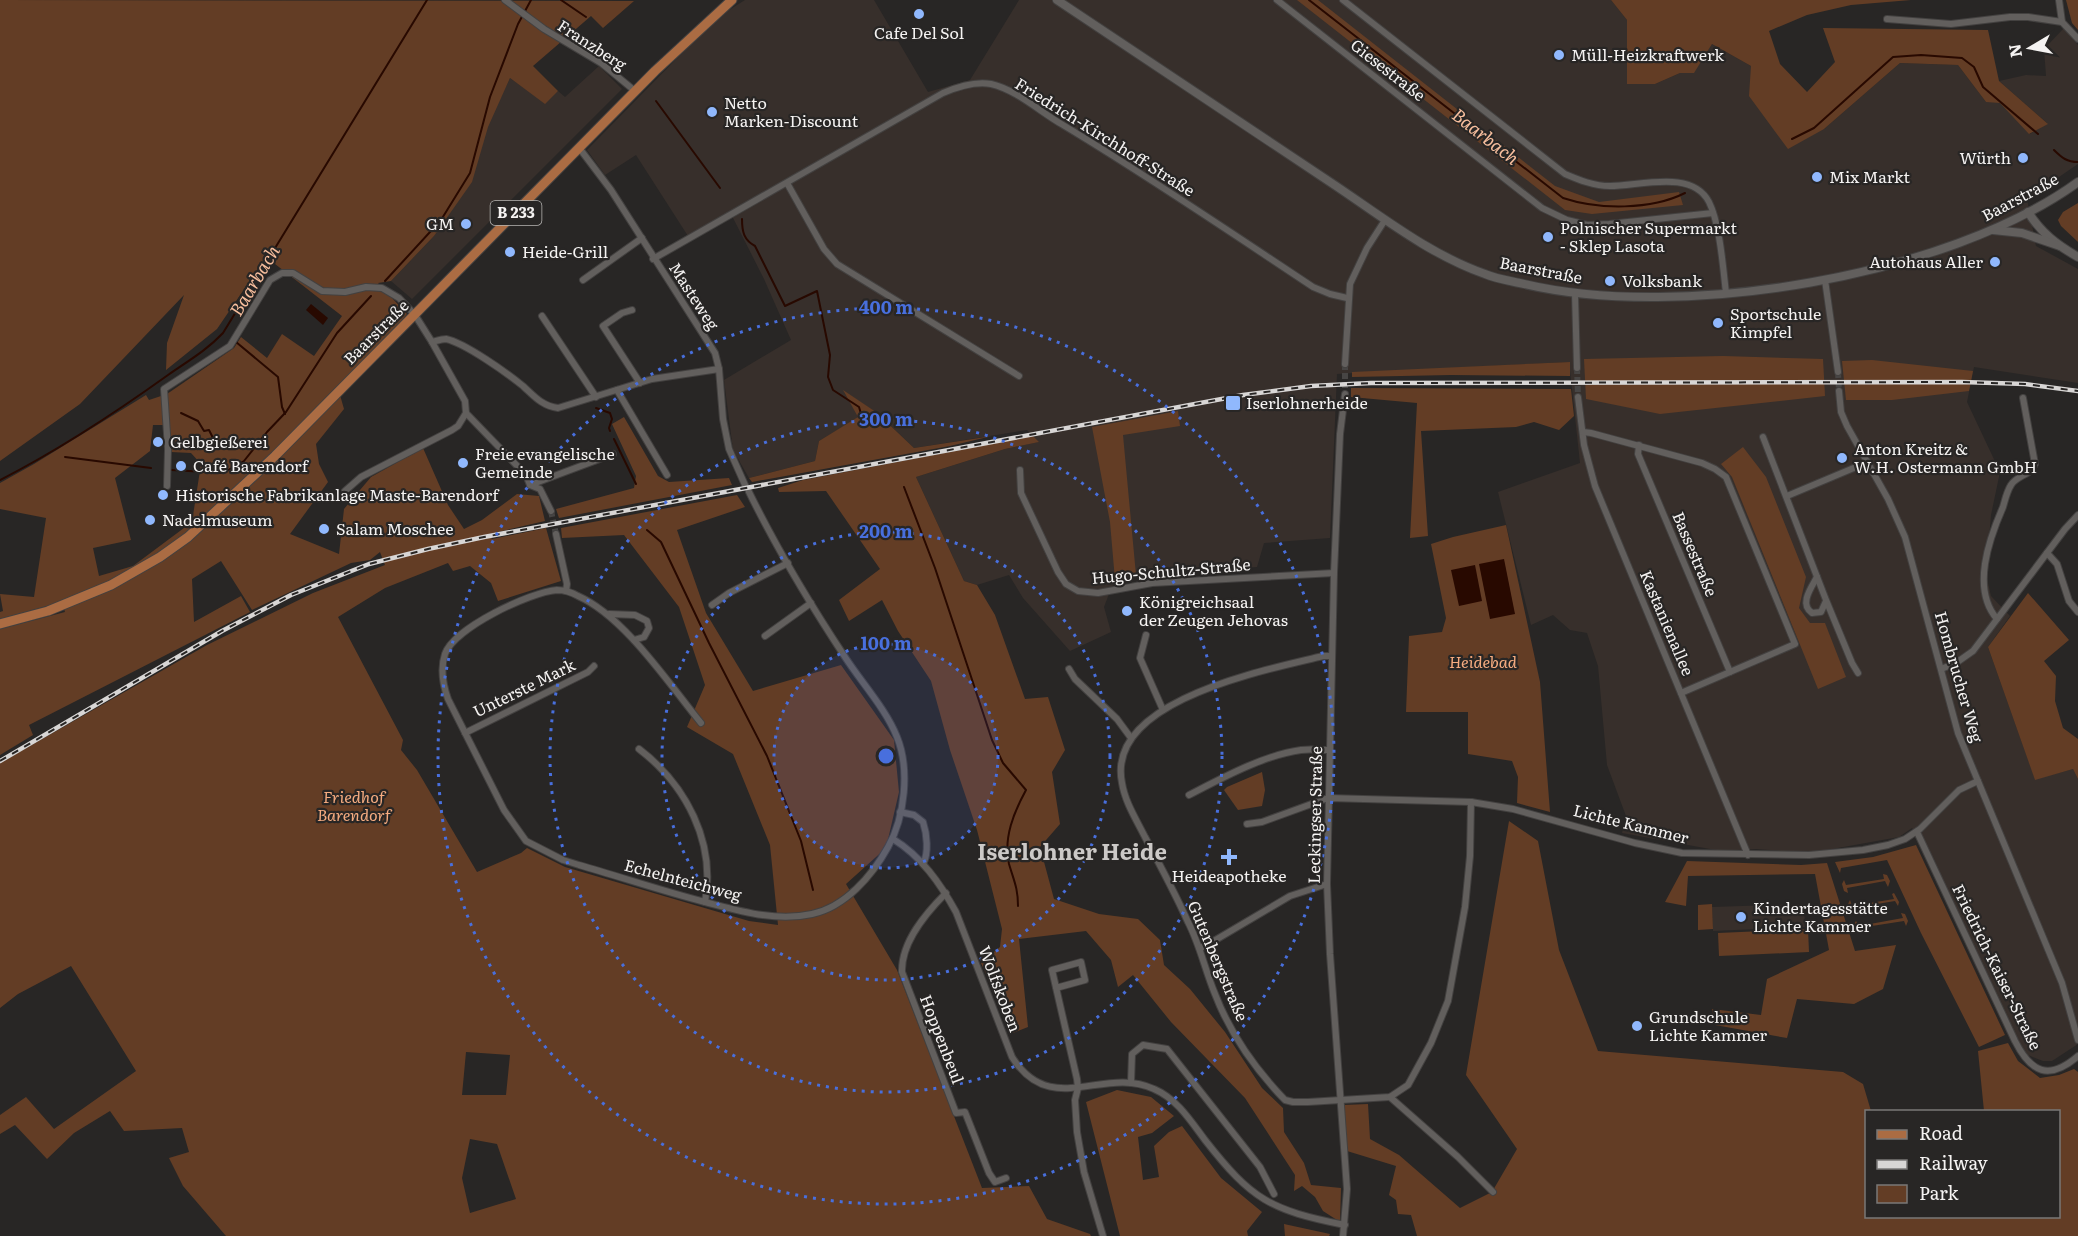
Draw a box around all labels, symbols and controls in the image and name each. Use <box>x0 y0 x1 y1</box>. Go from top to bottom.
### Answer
marker: Cafe Del Sol <box>912 7 926 21</box>
street label: Franzberg <box>553 13 632 76</box>
north arrow <box>2000 18 2060 78</box>
place label: Cafe Del Sol <box>874 20 964 44</box>
street label: Giesestraße <box>1346 32 1431 106</box>
place label: Müll-Heizkraftwerk <box>1571 42 1724 66</box>
text: N <box>2001 42 2027 59</box>
marker: Müll-Heizkraftwerk <box>1552 48 1566 62</box>
street label: Friedrich-Kirchhoff-Straße <box>1011 71 1200 201</box>
place label: Netto Marken-Discount <box>724 90 859 132</box>
water label: Baarbach <box>1447 101 1525 171</box>
marker: Netto Marken-Discount <box>705 105 719 119</box>
place label: Würth <box>1959 145 2011 169</box>
marker: Würth <box>2016 151 2030 165</box>
place label: Mix Markt <box>1829 164 1911 188</box>
street label: Baarstraße <box>1977 166 2062 226</box>
marker: Mix Markt <box>1810 170 1824 184</box>
road number: B 233 <box>490 201 542 225</box>
place label: GM <box>426 211 454 235</box>
place label: Polnischer Supermarkt - Sklep Lasota <box>1560 215 1738 257</box>
marker: GM <box>459 217 473 231</box>
marker: Polnischer Supermarkt - Sklep Lasota <box>1541 230 1555 244</box>
water label: Baarbach <box>222 239 286 321</box>
place label: Heide-Grill <box>522 239 608 263</box>
marker: Heide-Grill <box>503 245 517 259</box>
street label: Baarstraße <box>1498 249 1585 289</box>
place label: Autohaus Aller <box>1869 249 1983 273</box>
marker: Autohaus Aller <box>1988 255 2002 269</box>
street label: Masteweg <box>664 257 726 334</box>
place label: Volksbank <box>1622 268 1702 292</box>
marker: Volksbank <box>1603 274 1617 288</box>
street label: Baarstraße <box>337 293 413 369</box>
text: 400 m <box>859 293 913 320</box>
place label: Sportschule Kimpfel <box>1730 301 1821 343</box>
marker: Sportschule Kimpfel <box>1711 316 1725 330</box>
place label: Iserlohnerheide <box>1246 390 1368 414</box>
marker: Iserlohnerheide <box>1224 394 1242 412</box>
text: 300 m <box>859 405 913 432</box>
place label: Gelbgießerei <box>170 429 268 453</box>
marker: Gelbgießerei <box>151 435 165 449</box>
place label: Anton Kreitz & W.H. Ostermann GmbH <box>1854 436 2037 478</box>
place label: Freie evangelische Gemeinde <box>475 441 615 483</box>
marker: Anton Kreitz & W.H. Ostermann GmbH <box>1835 451 1849 465</box>
place label: Café Barendorf <box>193 453 310 477</box>
marker: Freie evangelische Gemeinde <box>456 456 470 470</box>
marker: Café Barendorf <box>174 459 188 473</box>
place label: Historische Fabrikanlage Maste-Barendorf <box>175 482 500 506</box>
marker: Historische Fabrikanlage Maste-Barendorf <box>156 488 170 502</box>
place label: Nadelmuseum <box>162 507 273 531</box>
street label: Bassestraße <box>1667 507 1725 600</box>
marker: Nadelmuseum <box>143 513 157 527</box>
place label: Salam Moschee <box>336 516 454 540</box>
text: 200 m <box>859 517 913 544</box>
marker: Salam Moschee <box>317 522 331 536</box>
street label: Hugo-Schultz-Straße <box>1090 551 1251 589</box>
street label: Kastanienallee <box>1635 566 1701 679</box>
place label: Königreichsaal der Zeugen Jehovas <box>1139 589 1288 631</box>
marker: Königreichsaal der Zeugen Jehovas <box>1120 604 1134 618</box>
street label: Hombrucher Weg <box>1930 608 1990 745</box>
text: 100 m <box>860 629 912 656</box>
park label: Heidebad <box>1449 649 1518 673</box>
street label: Unterste Mark <box>468 652 579 722</box>
centre of rings <box>876 746 896 766</box>
street label: Leckingser Straße <box>1301 746 1327 884</box>
park label: Friedhof Barendorf <box>317 784 393 826</box>
street label: Lichte Kammer <box>1571 797 1692 849</box>
district label: Iserlohner Heide <box>977 834 1167 867</box>
marker: Heideapotheke <box>1222 850 1236 864</box>
street label: Echelnteichweg <box>622 852 745 906</box>
place label: Heideapotheke <box>1171 863 1287 887</box>
street label: Friedrich-Kaiser-Straße <box>1947 879 2049 1054</box>
place label: Kindertagesstätte Lichte Kammer <box>1753 895 1888 937</box>
street label: Gutenbergstraße <box>1183 897 1255 1025</box>
marker: Kindertagesstätte Lichte Kammer <box>1734 910 1748 924</box>
street label: Wolfskoben <box>973 942 1029 1036</box>
street label: Hoppenbeul <box>915 991 971 1087</box>
place label: Grundschule Lichte Kammer <box>1649 1004 1768 1046</box>
marker: Grundschule Lichte Kammer <box>1630 1019 1644 1033</box>
legend <box>1865 1110 2060 1218</box>
text: Road <box>1919 1119 1963 1146</box>
text: Railway <box>1919 1149 1988 1176</box>
text: Park <box>1919 1179 1960 1206</box>

